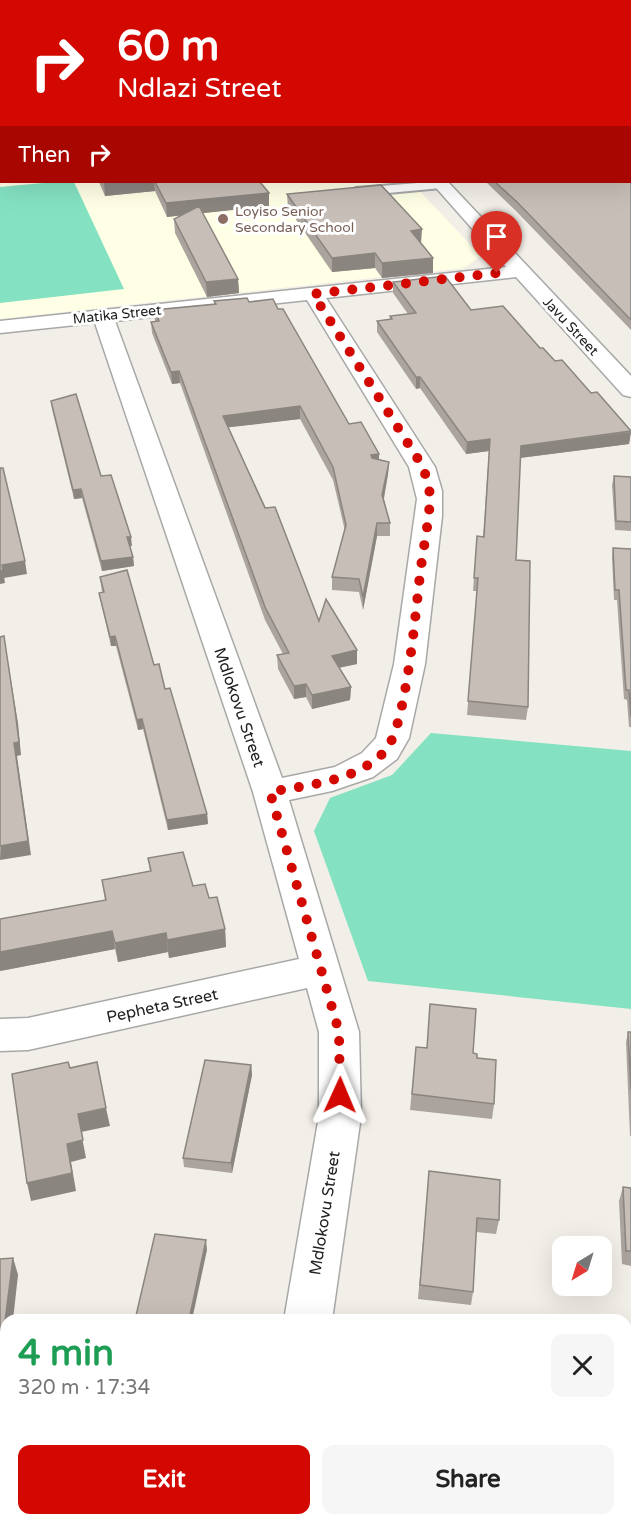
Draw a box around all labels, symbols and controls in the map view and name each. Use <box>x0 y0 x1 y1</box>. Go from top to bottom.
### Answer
text: 60 m <box>117 21 219 72</box>
icon: right <box>18 24 96 102</box>
text: Ndlazi Street <box>117 72 282 105</box>
icon: right <box>83 138 116 171</box>
text: Then <box>18 142 71 168</box>
place label: Loyiso Senior Secondary School <box>235 203 354 236</box>
pin <box>471 211 522 273</box>
marker: Loyiso Senior Secondary School <box>216 212 230 226</box>
icon: arrive <box>480 220 513 253</box>
street label: Javu Street <box>539 294 602 360</box>
street label: Matika Street <box>72 301 163 328</box>
street label: Mdlokovu Street <box>209 645 269 770</box>
street label: Pepheta Street <box>105 984 220 1028</box>
position arrow <box>308 1063 372 1127</box>
street label: Mdlokovu Street <box>305 1150 345 1277</box>
north arrow <box>552 1236 612 1296</box>
map controls <box>552 1236 612 1296</box>
text: 4 min <box>18 1332 114 1375</box>
button: close <box>551 1334 614 1397</box>
text: 320 m · 17:34 <box>18 1376 150 1400</box>
button: Exit <box>18 1445 310 1514</box>
button: Share <box>322 1445 614 1514</box>

